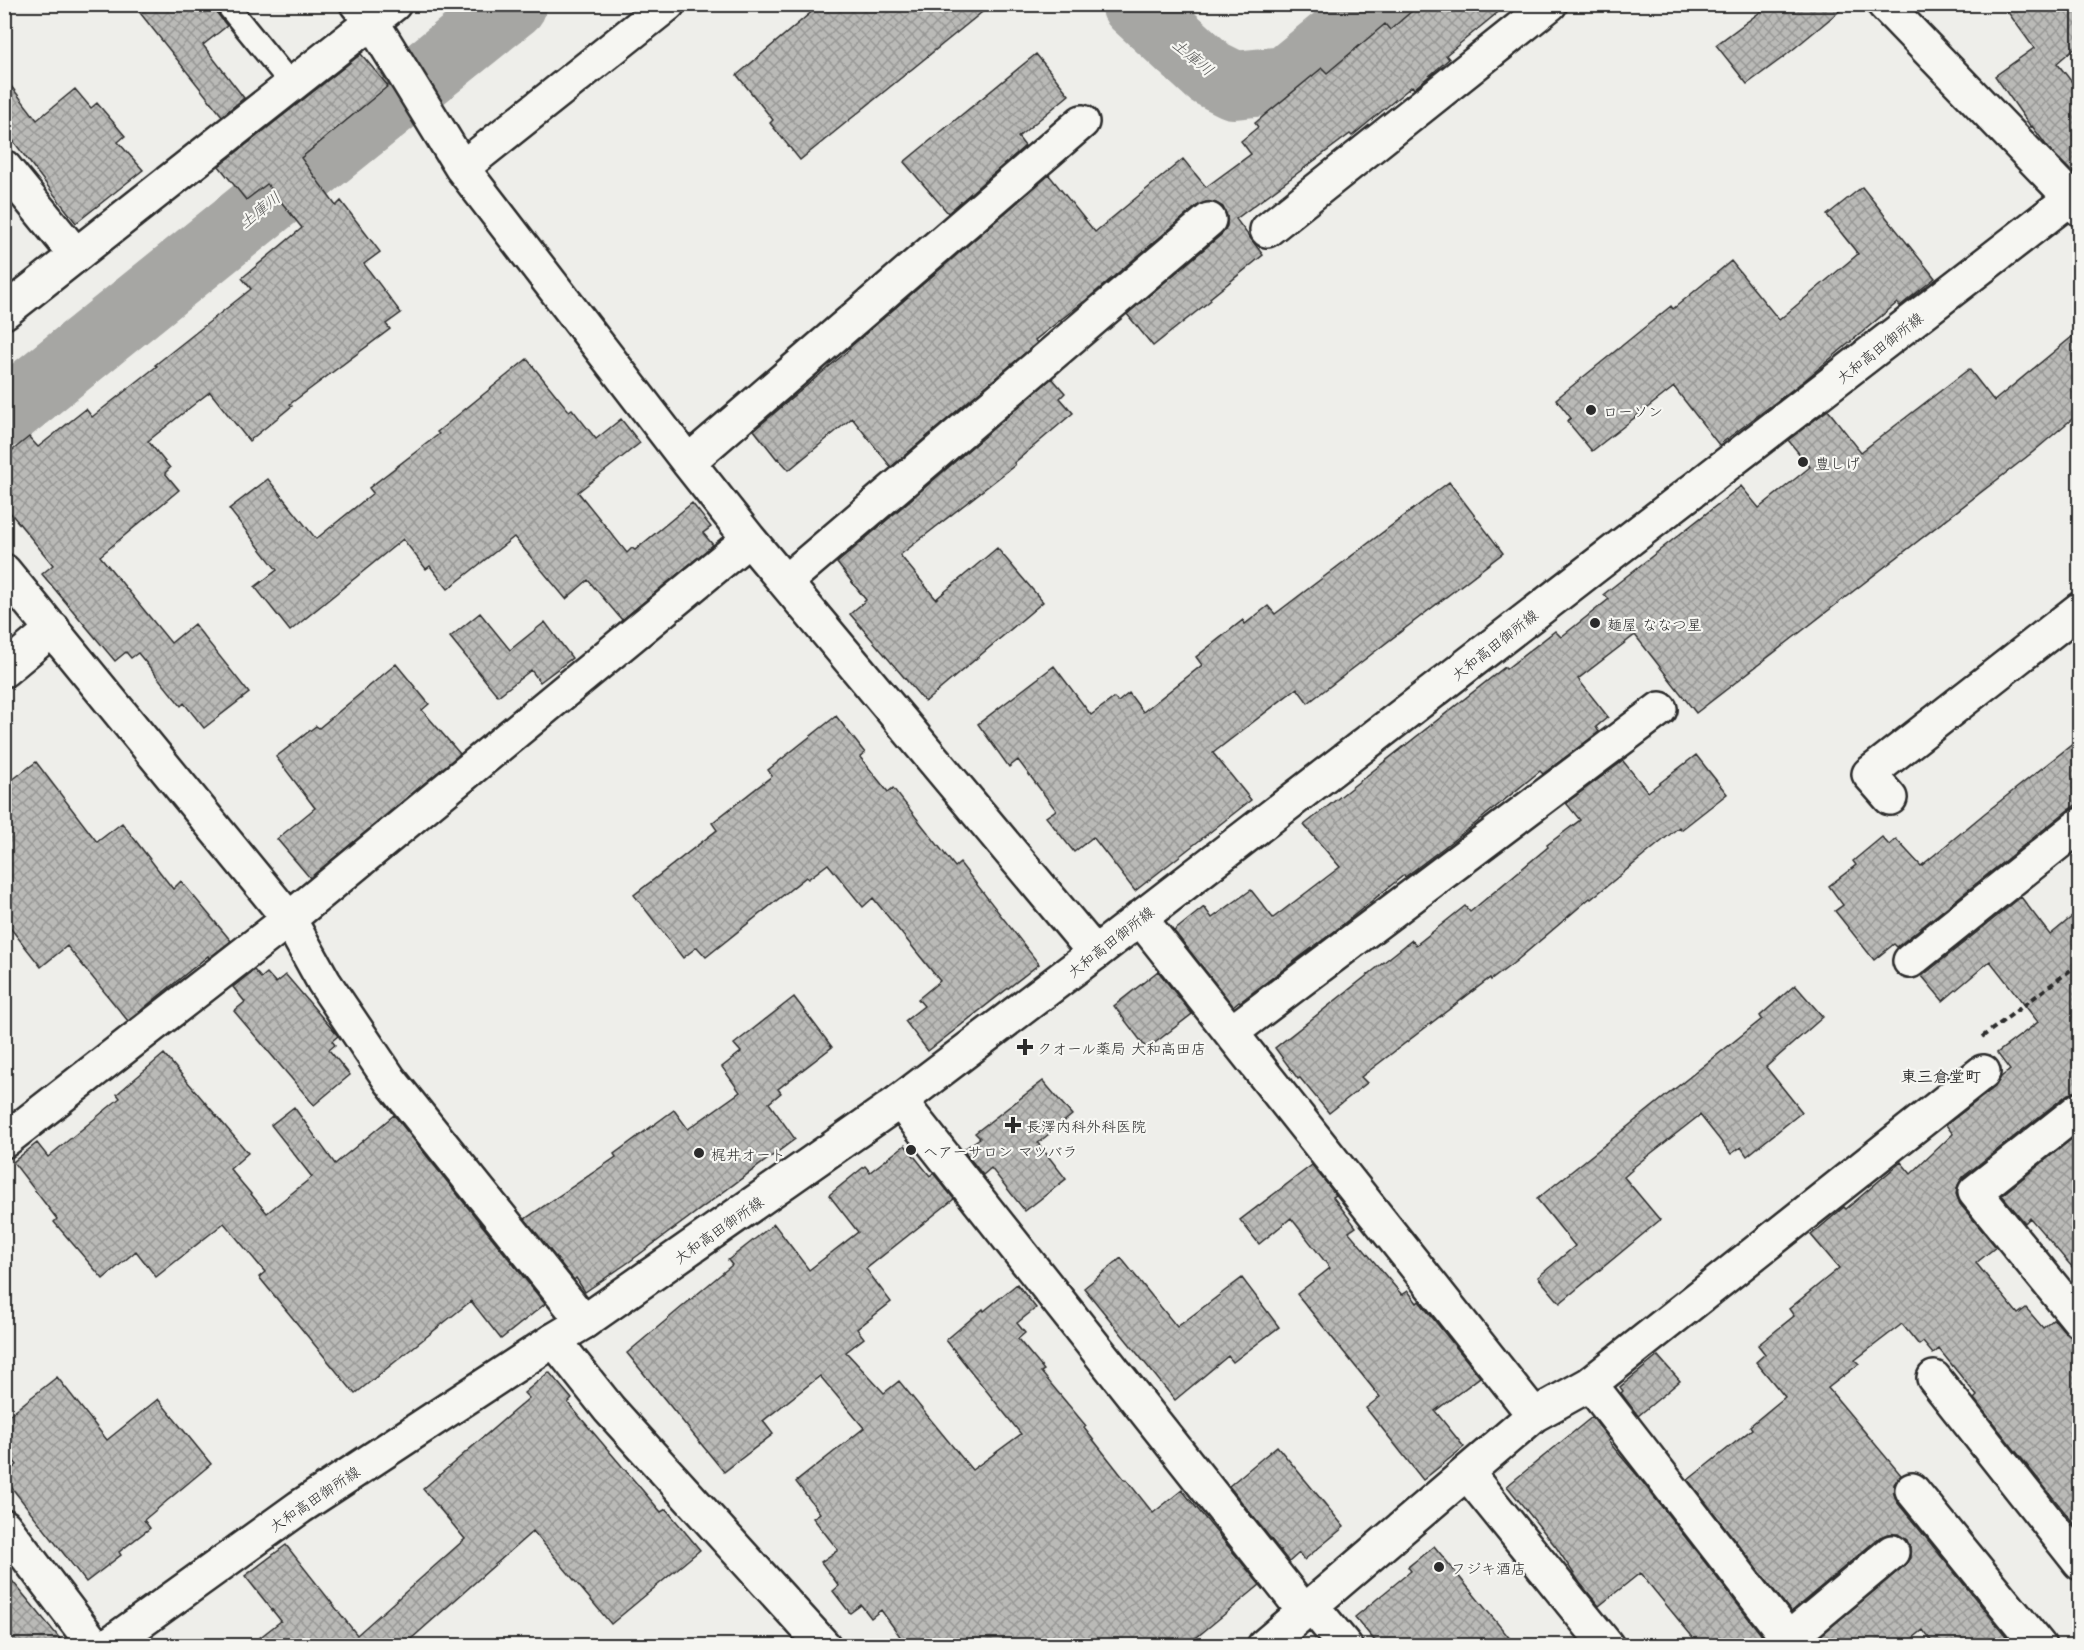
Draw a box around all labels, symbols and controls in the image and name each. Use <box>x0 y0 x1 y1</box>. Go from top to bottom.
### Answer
water label: 土庫川 <box>1168 31 1220 81</box>
water label: 土庫川 <box>233 185 285 233</box>
street label: 大和高田御所線 <box>1831 306 1927 388</box>
place label: ローソン <box>1603 399 1663 422</box>
marker: ローソン <box>1584 403 1598 417</box>
place label: 豊しげ <box>1815 451 1860 474</box>
marker: 豊しげ <box>1796 455 1810 469</box>
street label: 大和高田御所線 <box>1446 603 1542 685</box>
place label: 麺屋 ななつ星 <box>1607 612 1702 635</box>
marker: 麺屋 ななつ星 <box>1588 616 1602 630</box>
street label: 大和高田御所線 <box>1062 900 1158 982</box>
place label: クオール薬局 大和高田店 <box>1037 1036 1206 1059</box>
marker: クオール薬局 大和高田店 <box>1018 1040 1032 1054</box>
district label: 東三倉堂町 <box>1901 1063 1981 1087</box>
place label: 長澤内科外科医院 <box>1026 1114 1146 1137</box>
marker: 長澤内科外科医院 <box>1004 1116 1022 1134</box>
place label: ヘアーサロン マツバラ <box>923 1139 1078 1162</box>
place label: 梶井オート <box>711 1142 786 1165</box>
marker: ヘアーサロン マツバラ <box>904 1143 918 1157</box>
marker: 梶井オート <box>692 1146 706 1160</box>
street label: 大和高田御所線 <box>668 1189 768 1269</box>
street label: 大和高田御所線 <box>264 1459 364 1537</box>
place label: フジキ酒店 <box>1451 1556 1526 1579</box>
marker: フジキ酒店 <box>1432 1560 1446 1574</box>

